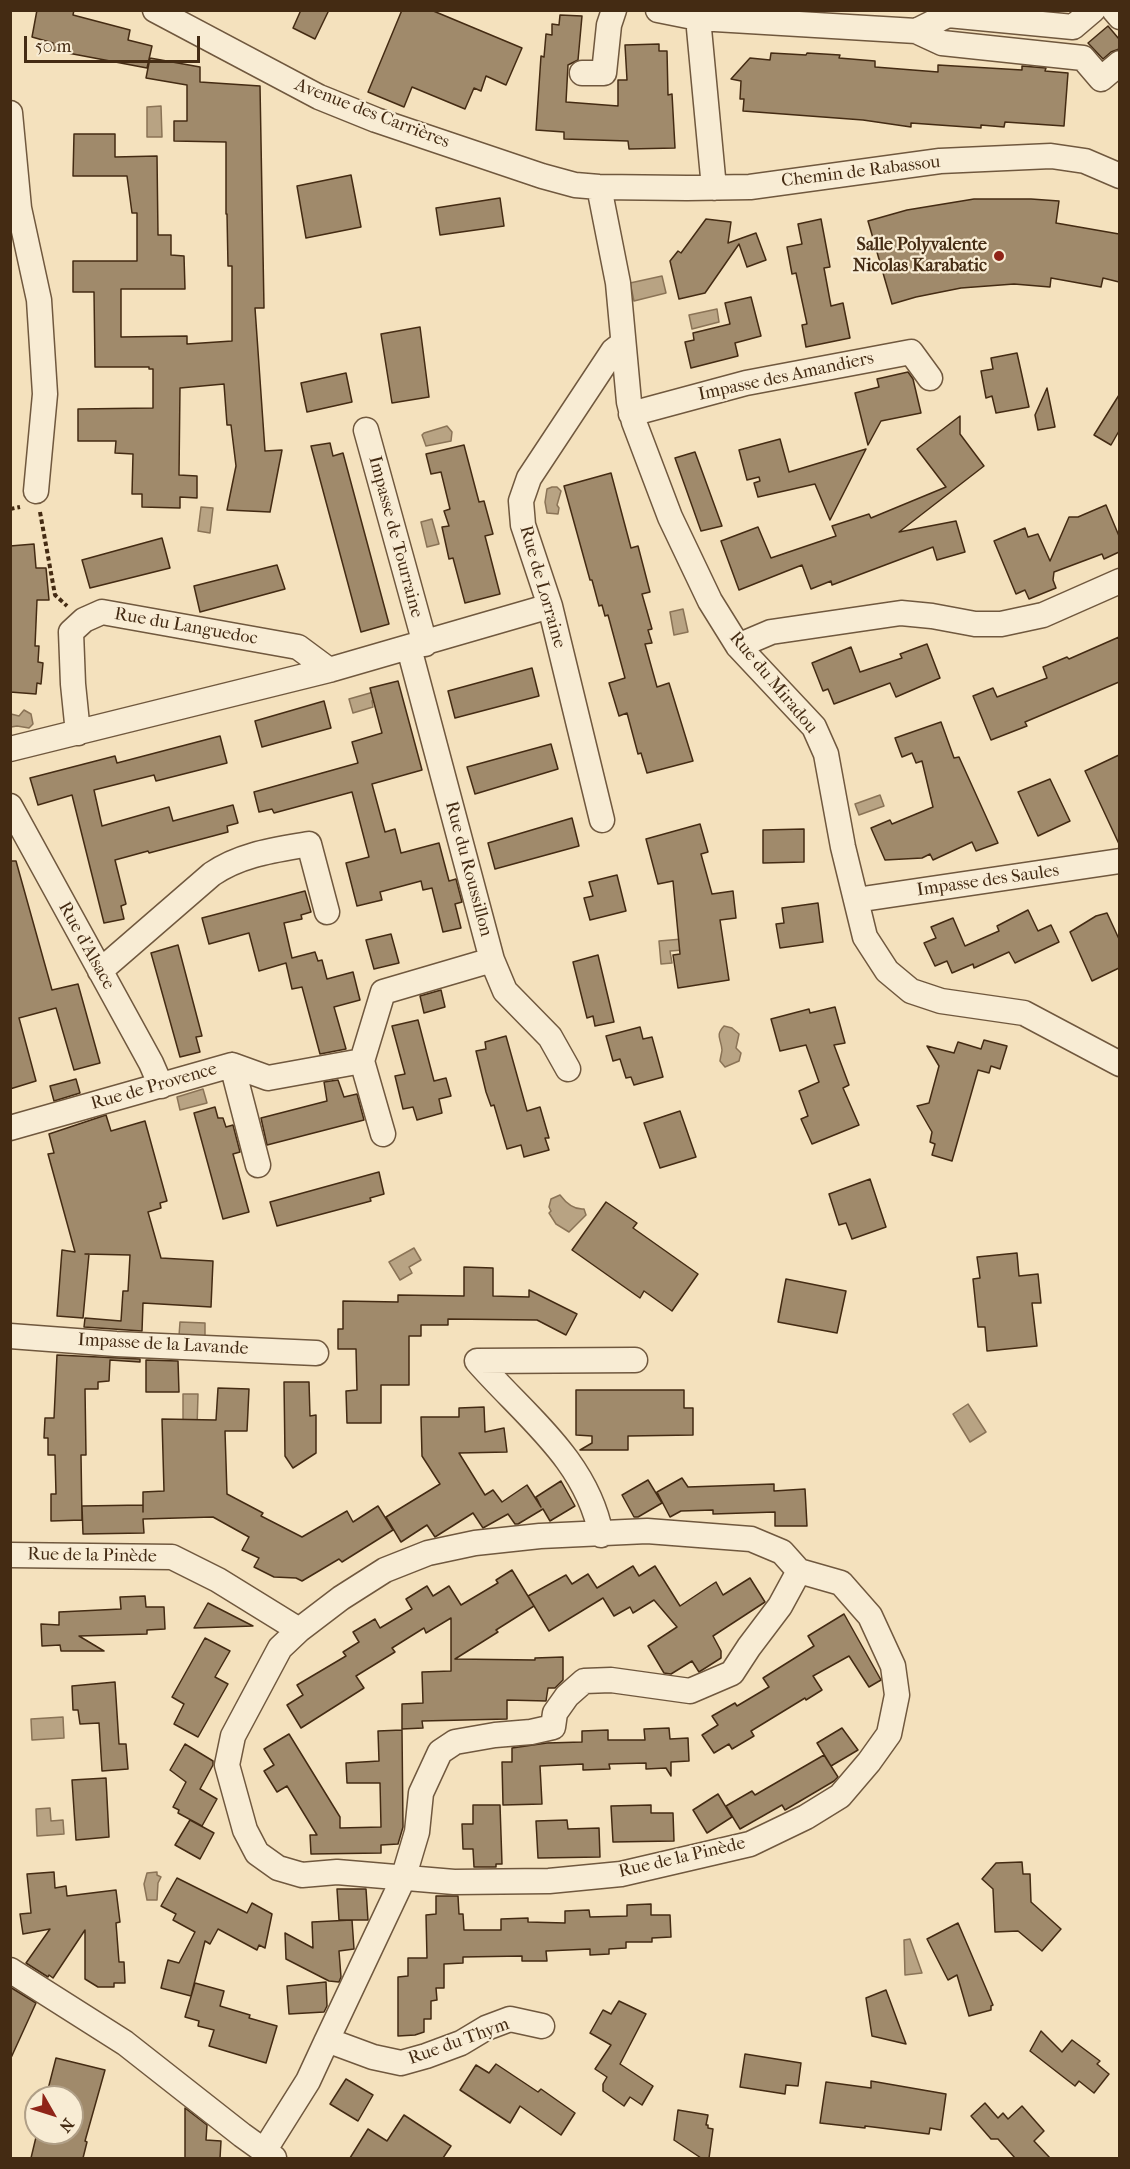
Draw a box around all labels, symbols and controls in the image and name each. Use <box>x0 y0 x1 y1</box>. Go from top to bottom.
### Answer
scale bar <box>27 24 202 62</box>
text: 50 m <box>35 36 71 57</box>
street label: Avenue des Carrières <box>292 75 452 153</box>
street label: Chemin de Rabassou <box>780 152 942 192</box>
place label: Salle Polyvalente Nicolas Karabatic <box>853 235 987 278</box>
marker: Salle Polyvalente Nicolas Karabatic <box>992 249 1006 263</box>
street label: Impasse des Amandiers <box>696 348 876 406</box>
street label: Impasse de Tourraine <box>363 454 427 620</box>
street label: Rue de Lorraine <box>514 523 570 651</box>
street label: Rue du Languedoc <box>113 604 259 650</box>
street label: Rue du Miradou <box>724 628 822 738</box>
street label: Rue du Roussillon <box>440 799 496 939</box>
street label: Impasse des Saules <box>915 860 1061 902</box>
street label: Rue d'Alsace <box>53 898 119 994</box>
street label: Rue de Provence <box>88 1059 220 1115</box>
street label: Impasse de la Lavande <box>77 1330 249 1360</box>
street label: Rue de la Pinède <box>27 1544 157 1568</box>
street label: Rue de la Pinède <box>616 1833 748 1883</box>
street label: Rue du Thym <box>406 2014 512 2070</box>
north arrow <box>24 2085 84 2145</box>
text: N <box>56 2115 78 2136</box>

